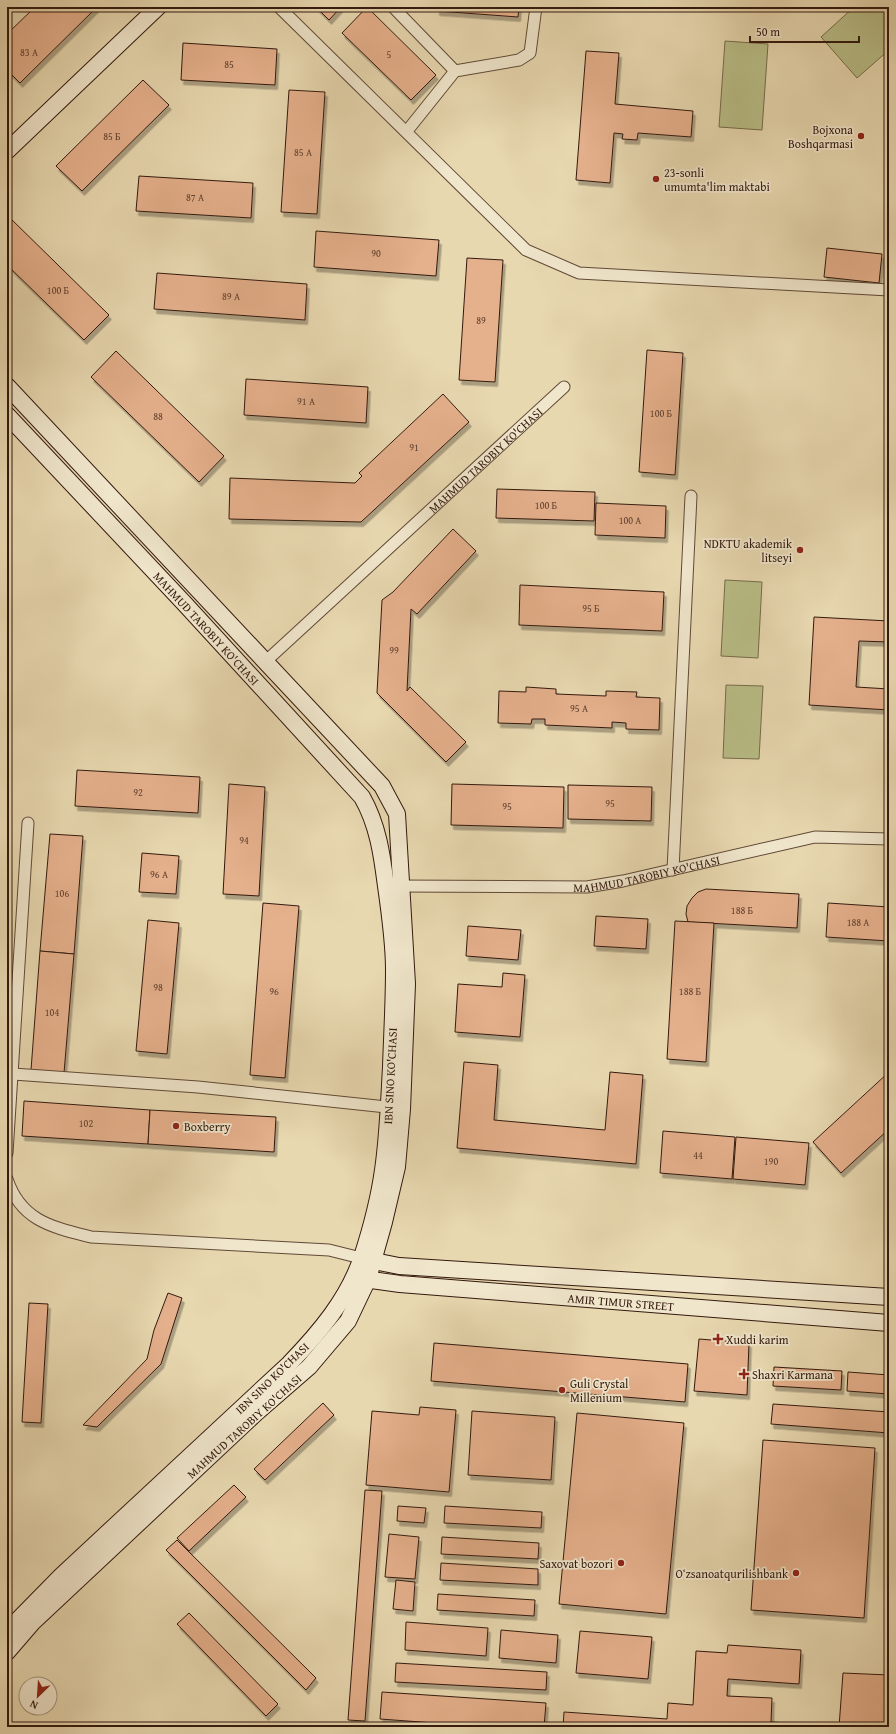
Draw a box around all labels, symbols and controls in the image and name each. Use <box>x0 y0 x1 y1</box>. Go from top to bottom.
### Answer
scale bar <box>750 18 859 44</box>
text: 50 m <box>756 23 780 40</box>
house number: 83 А <box>20 45 38 60</box>
house number: 5 <box>387 47 392 62</box>
house number: 85 <box>224 57 234 72</box>
place label: Bojxona Boshqarmasi <box>788 121 854 152</box>
house number: 85 Б <box>103 129 121 144</box>
marker: Bojxona Boshqarmasi <box>856 131 866 141</box>
house number: 85 А <box>294 145 312 160</box>
place label: 23-sonli umumta'lim maktabi <box>664 164 770 195</box>
marker: 23-sonli umumta'lim maktabi <box>651 174 661 184</box>
house number: 87 А <box>186 190 204 205</box>
house number: 90 <box>371 246 381 261</box>
house number: 100 Б <box>47 283 69 298</box>
house number: 89 А <box>222 289 240 304</box>
house number: 89 <box>476 313 486 328</box>
house number: 91 А <box>297 394 315 409</box>
street label: MAHMUD TAROBIY KO'CHASI <box>424 403 546 516</box>
house number: 100 Б <box>650 406 672 421</box>
house number: 88 <box>153 409 163 424</box>
house number: 91 <box>409 440 419 455</box>
house number: 100 Б <box>535 498 557 513</box>
house number: 100 А <box>619 513 641 528</box>
place label: NDKTU akademik litseyi <box>704 535 793 566</box>
marker: NDKTU akademik litseyi <box>795 545 805 555</box>
street label: MAHMUD TAROBIY KO'CHASI <box>150 567 264 689</box>
house number: 95 Б <box>582 601 600 616</box>
house number: 99 <box>389 643 399 658</box>
house number: 95 А <box>570 701 588 716</box>
house number: 92 <box>133 785 143 800</box>
house number: 95 <box>605 796 615 811</box>
house number: 95 <box>502 799 512 814</box>
house number: 94 <box>239 833 249 848</box>
street label: MAHMUD TAROBIY KO'CHASI <box>573 851 722 896</box>
house number: 96 А <box>150 867 168 882</box>
house number: 106 <box>55 886 69 901</box>
house number: 188 Б <box>731 903 753 918</box>
house number: 188 А <box>847 915 869 930</box>
house number: 98 <box>153 980 163 995</box>
house number: 96 <box>269 984 279 999</box>
house number: 188 Б <box>679 984 701 999</box>
house number: 104 <box>45 1005 59 1020</box>
street label: IBN SINO KO'CHASI <box>379 1027 401 1125</box>
house number: 102 <box>79 1116 93 1131</box>
place label: Boxberry <box>184 1118 231 1135</box>
marker: Boxberry <box>171 1121 181 1131</box>
house number: 44 <box>693 1148 703 1163</box>
house number: 190 <box>764 1154 778 1169</box>
street label: AMIR TIMUR STREET <box>567 1289 675 1314</box>
place label: Xuddi karim <box>726 1331 789 1348</box>
marker: Xuddi karim <box>713 1334 723 1344</box>
street label: IBN SINO KO'CHASI <box>231 1338 313 1418</box>
place label: Shaxri Karmana <box>752 1366 833 1383</box>
marker: Shaxri Karmana <box>739 1369 749 1379</box>
street label: MAHMUD TAROBIY KO'CHASI <box>183 1370 305 1482</box>
place label: Guli Crystal Millenium <box>570 1375 629 1406</box>
marker: Guli Crystal Millenium <box>557 1385 567 1395</box>
place label: Saxovat bozori <box>539 1555 614 1572</box>
marker: Saxovat bozori <box>616 1558 626 1568</box>
place label: Oʻzsanoatqurilishbank <box>676 1565 789 1582</box>
marker: Oʻzsanoatqurilishbank <box>791 1568 801 1578</box>
north arrow <box>18 1676 58 1716</box>
text: N <box>26 1696 40 1714</box>

